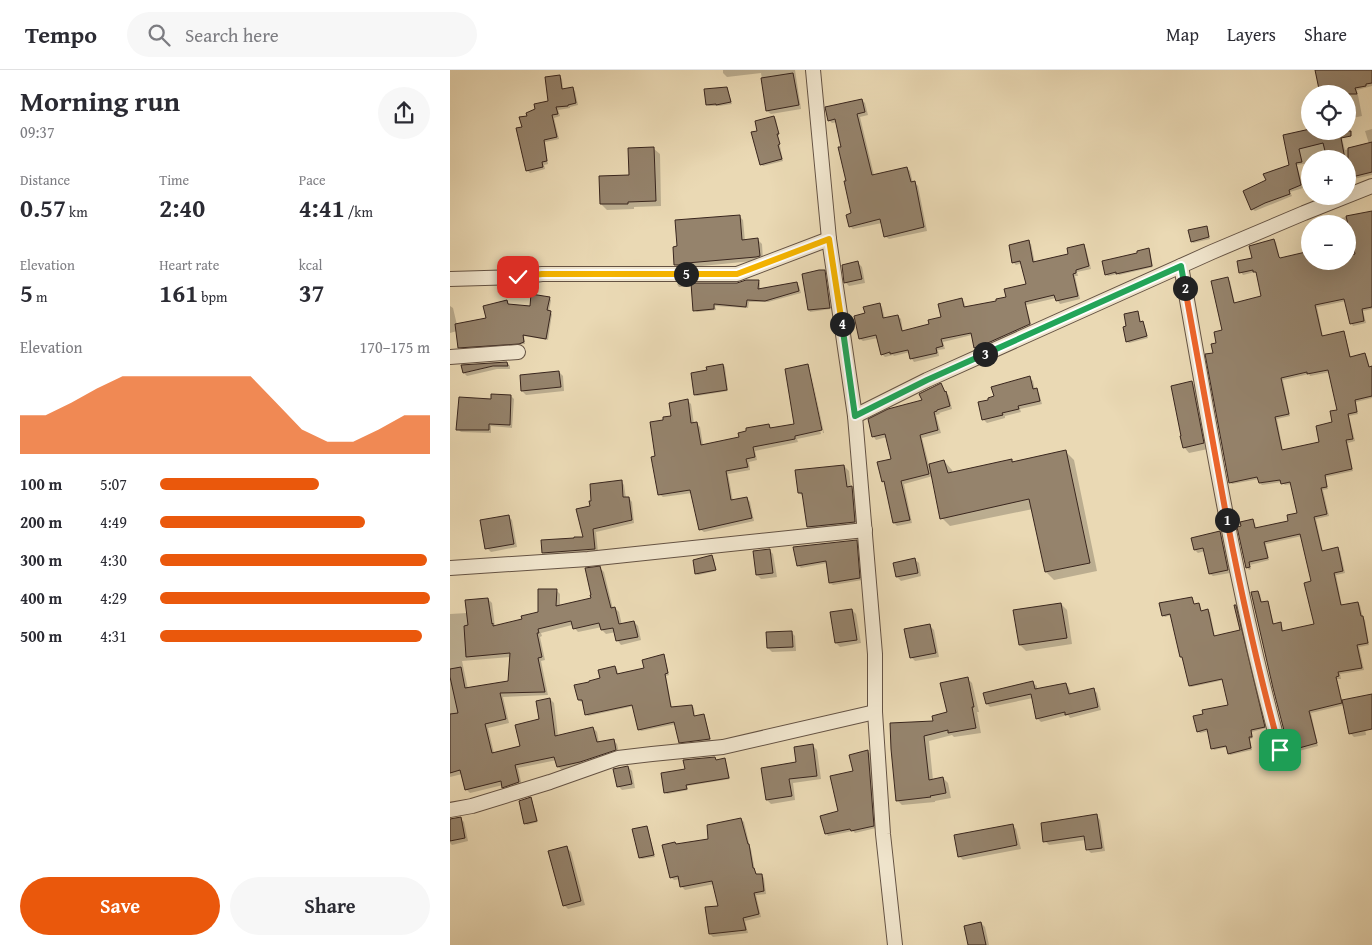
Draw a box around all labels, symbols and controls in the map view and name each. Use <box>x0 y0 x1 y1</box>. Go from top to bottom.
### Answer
search box <box>127 12 477 57</box>
text: Tempo <box>25 17 97 52</box>
icon: search <box>145 21 173 49</box>
text: Search here <box>185 21 279 49</box>
text: Map <box>1166 21 1199 48</box>
text: Layers <box>1227 21 1276 48</box>
text: Share <box>1304 21 1347 48</box>
text: Morning run <box>20 80 180 121</box>
map controls <box>1301 85 1356 270</box>
button: locate <box>1301 85 1356 140</box>
button: share <box>378 87 430 139</box>
text: 09:37 <box>20 120 55 144</box>
button: + <box>1301 150 1356 205</box>
text: Distance <box>20 170 70 190</box>
text: Time <box>159 170 189 190</box>
text: Pace <box>299 170 326 190</box>
text: 0.57 <box>20 190 66 226</box>
text: 2:40 <box>159 190 205 226</box>
text: 4:41 <box>299 190 345 226</box>
text: km <box>66 202 88 222</box>
text: /km <box>345 202 373 222</box>
button: − <box>1301 215 1356 270</box>
text: Elevation <box>20 255 75 275</box>
text: Heart rate <box>159 255 219 275</box>
text: kcal <box>299 255 323 275</box>
pin <box>497 256 539 298</box>
pin: 5 <box>674 262 698 286</box>
icon: check <box>504 263 532 291</box>
text: 5 <box>683 264 690 284</box>
text: 5 <box>20 275 33 311</box>
text: 161 <box>159 275 198 311</box>
text: 37 <box>299 275 325 311</box>
pin: 2 <box>1172 276 1198 300</box>
text: 2 <box>1182 278 1189 298</box>
text: m <box>33 287 47 307</box>
text: bpm <box>198 287 228 307</box>
pin: 4 <box>830 312 854 336</box>
text: 4 <box>839 314 846 334</box>
text: Elevation <box>20 335 83 359</box>
text: 170–175 m <box>360 335 430 359</box>
pin: 3 <box>972 342 998 366</box>
text: 3 <box>982 344 989 364</box>
text: 100 m <box>20 472 62 496</box>
text: 5:07 <box>100 472 127 496</box>
pin: 1 <box>1214 508 1240 532</box>
text: 200 m <box>20 510 62 534</box>
text: 4:49 <box>100 510 127 534</box>
text: 1 <box>1224 510 1231 530</box>
text: 300 m <box>20 548 62 572</box>
text: 4:30 <box>100 548 127 572</box>
text: 400 m <box>20 586 62 610</box>
text: 4:29 <box>100 586 127 610</box>
text: 500 m <box>20 624 62 648</box>
text: 4:31 <box>100 624 127 648</box>
pin <box>1259 729 1301 771</box>
icon: arrive <box>1266 736 1294 764</box>
button: Save <box>20 877 220 935</box>
button: Share <box>230 877 430 935</box>

